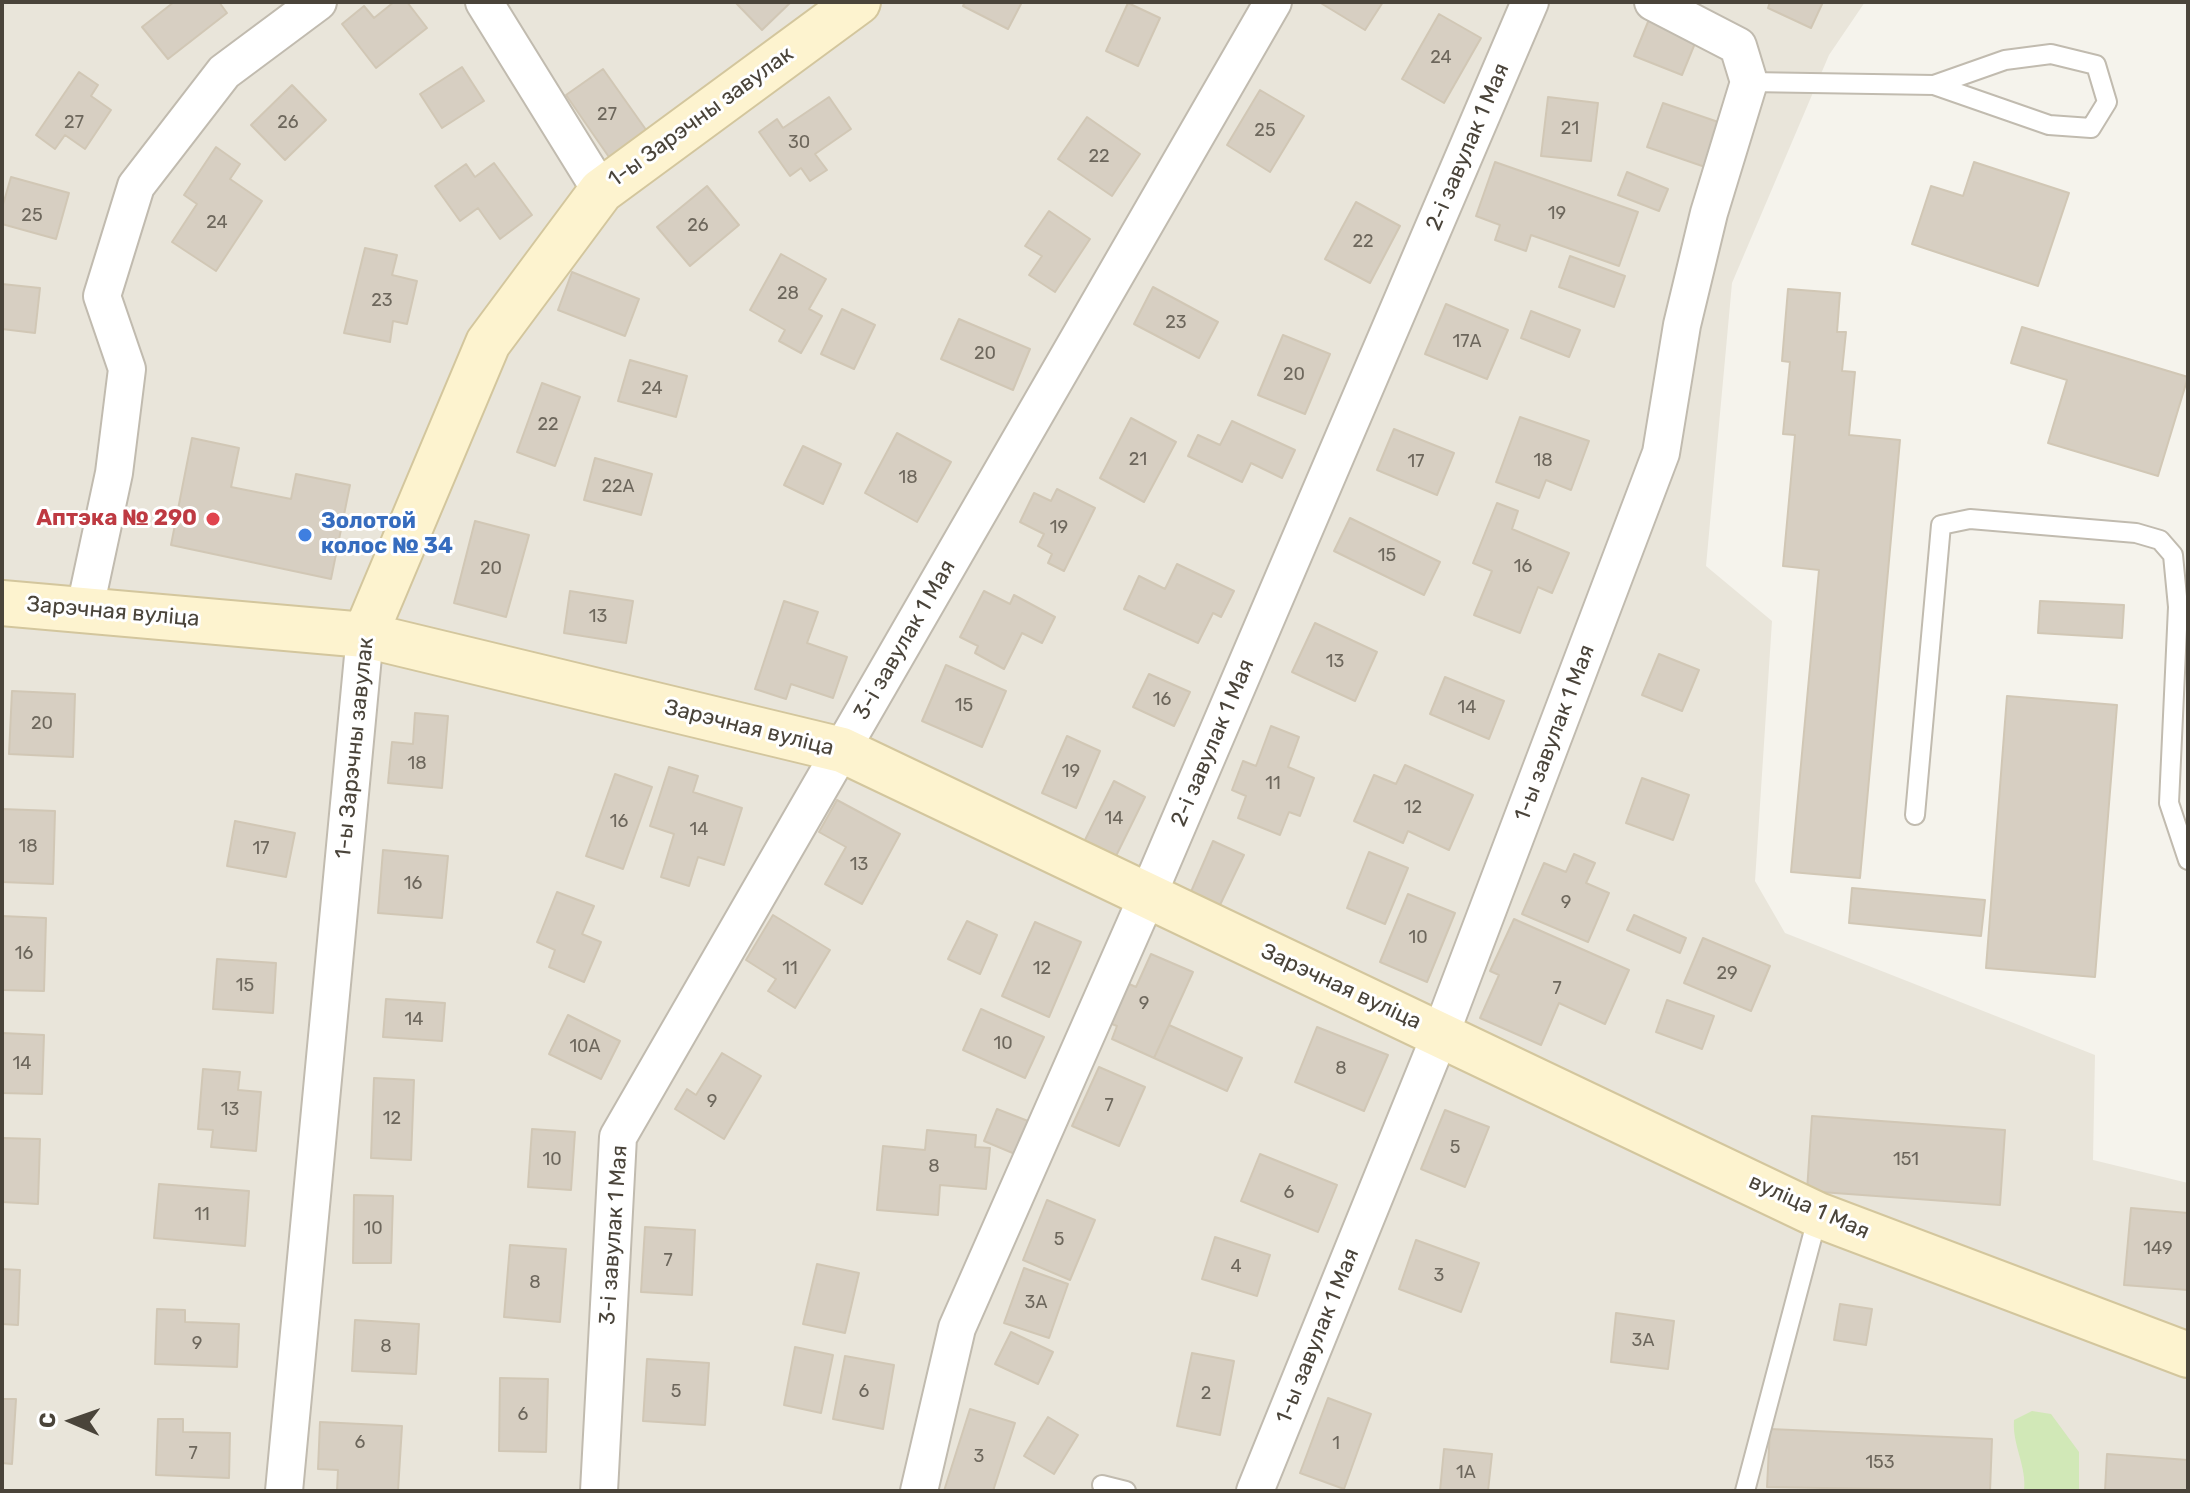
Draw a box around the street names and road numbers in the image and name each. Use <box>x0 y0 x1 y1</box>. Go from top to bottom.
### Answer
street label: 1-ы Зарэчны завулак <box>603 41 799 193</box>
street label: 2-і завулак 1 Мая <box>1421 59 1515 235</box>
street label: 3-і завулак 1 Мая <box>849 555 961 725</box>
street label: Зарэчная вуліца <box>25 591 201 633</box>
street label: 1-ы Зарэчны завулак <box>330 636 380 860</box>
street label: 1-ы завулак 1 Мая <box>1509 641 1601 825</box>
street label: 2-і завулак 1 Мая <box>1166 655 1260 831</box>
street label: Зарэчная вуліца <box>662 694 836 762</box>
street label: Зарэчная вуліца <box>1257 938 1425 1036</box>
street label: 3-і завулак 1 Мая <box>595 1144 633 1326</box>
street label: вуліца 1 Мая <box>1745 1169 1873 1245</box>
street label: 1-ы завулак 1 Мая <box>1271 1245 1365 1427</box>

